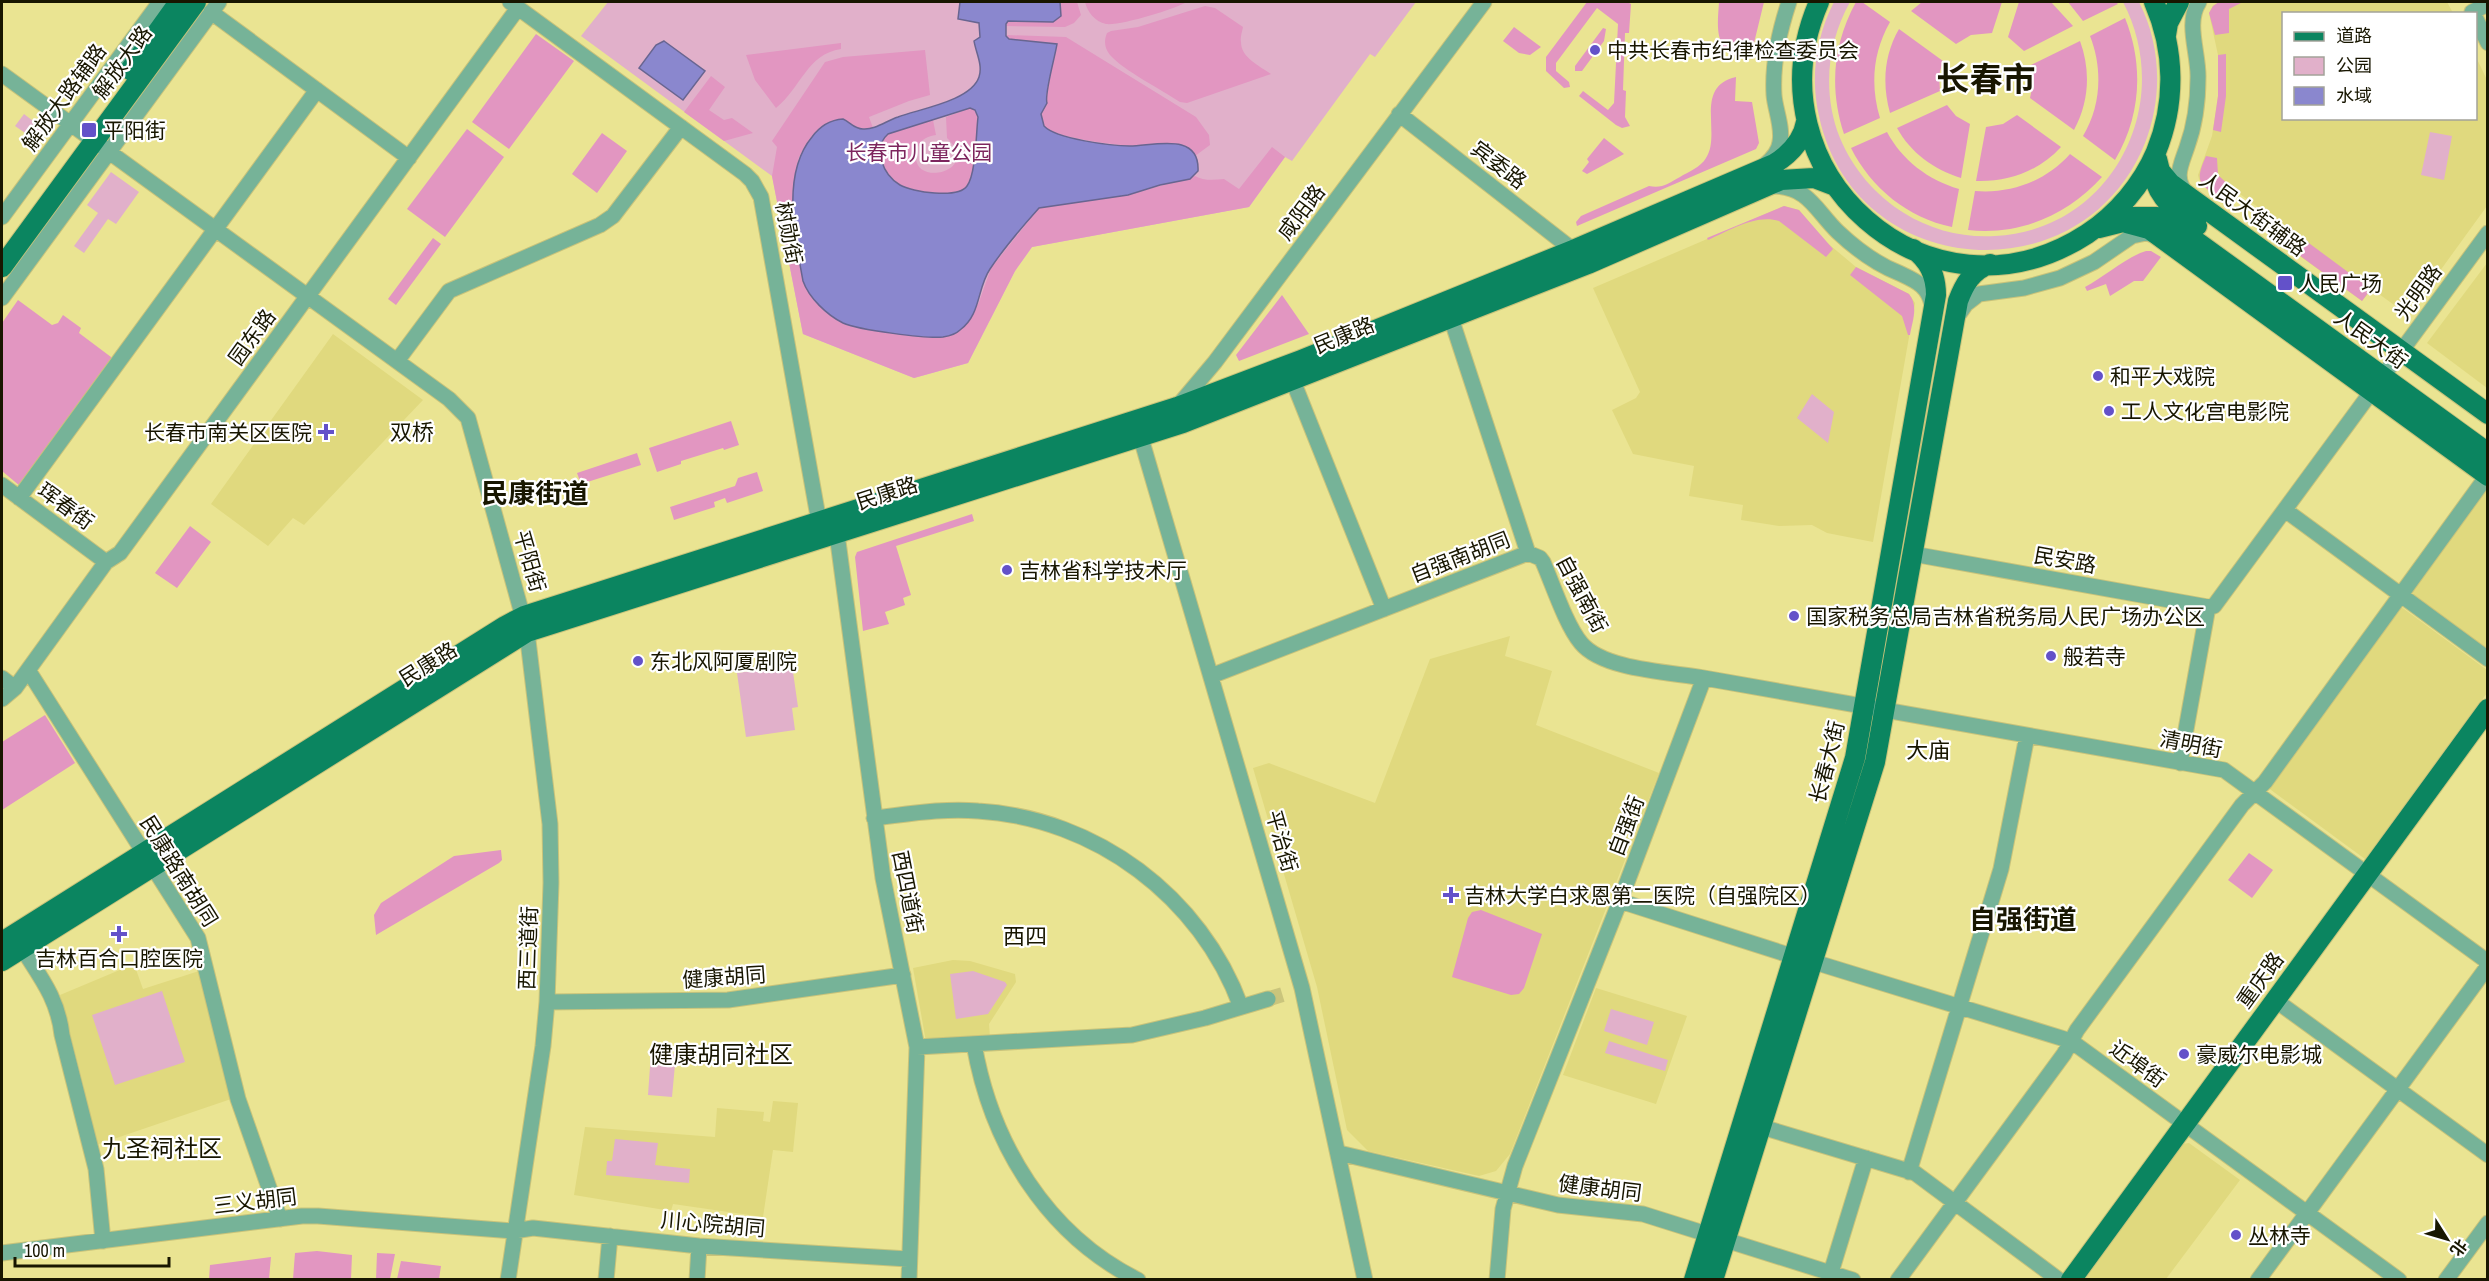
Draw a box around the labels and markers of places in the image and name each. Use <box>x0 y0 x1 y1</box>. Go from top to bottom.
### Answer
place label: 中共长春市纪律检查委员会 <box>1607 36 1859 65</box>
marker: 中共长春市纪律检查委员会 <box>1588 43 1602 57</box>
place label: 平阳街 <box>103 116 166 145</box>
marker: 平阳街 <box>80 121 98 139</box>
place label: 人民广场 <box>2298 269 2382 298</box>
marker: 人民广场 <box>2276 274 2294 292</box>
place label: 和平大戏院 <box>2110 362 2215 391</box>
marker: 和平大戏院 <box>2091 369 2105 383</box>
place label: 工人文化宫电影院 <box>2121 397 2289 426</box>
marker: 工人文化宫电影院 <box>2102 404 2116 418</box>
place label: 长春市南关区医院 <box>144 418 312 447</box>
marker: 长春市南关区医院 <box>317 423 335 441</box>
place label: 吉林省科学技术厅 <box>1019 556 1187 585</box>
marker: 吉林省科学技术厅 <box>1000 563 1014 577</box>
place label: 国家税务总局吉林省税务局人民广场办公区 <box>1806 602 2205 631</box>
marker: 国家税务总局吉林省税务局人民广场办公区 <box>1787 609 1801 623</box>
place label: 般若寺 <box>2063 642 2126 671</box>
place label: 东北风阿厦剧院 <box>650 647 797 676</box>
marker: 般若寺 <box>2044 649 2058 663</box>
marker: 东北风阿厦剧院 <box>631 654 645 668</box>
place label: 吉林大学白求恩第二医院（自强院区） <box>1464 881 1821 910</box>
marker: 吉林大学白求恩第二医院（自强院区） <box>1442 886 1460 904</box>
marker: 吉林百合口腔医院 <box>110 925 128 943</box>
place label: 吉林百合口腔医院 <box>35 944 203 973</box>
place label: 豪威尔电影城 <box>2196 1040 2322 1069</box>
marker: 豪威尔电影城 <box>2177 1047 2191 1061</box>
place label: 丛林寺 <box>2248 1221 2311 1250</box>
marker: 丛林寺 <box>2229 1228 2243 1242</box>

